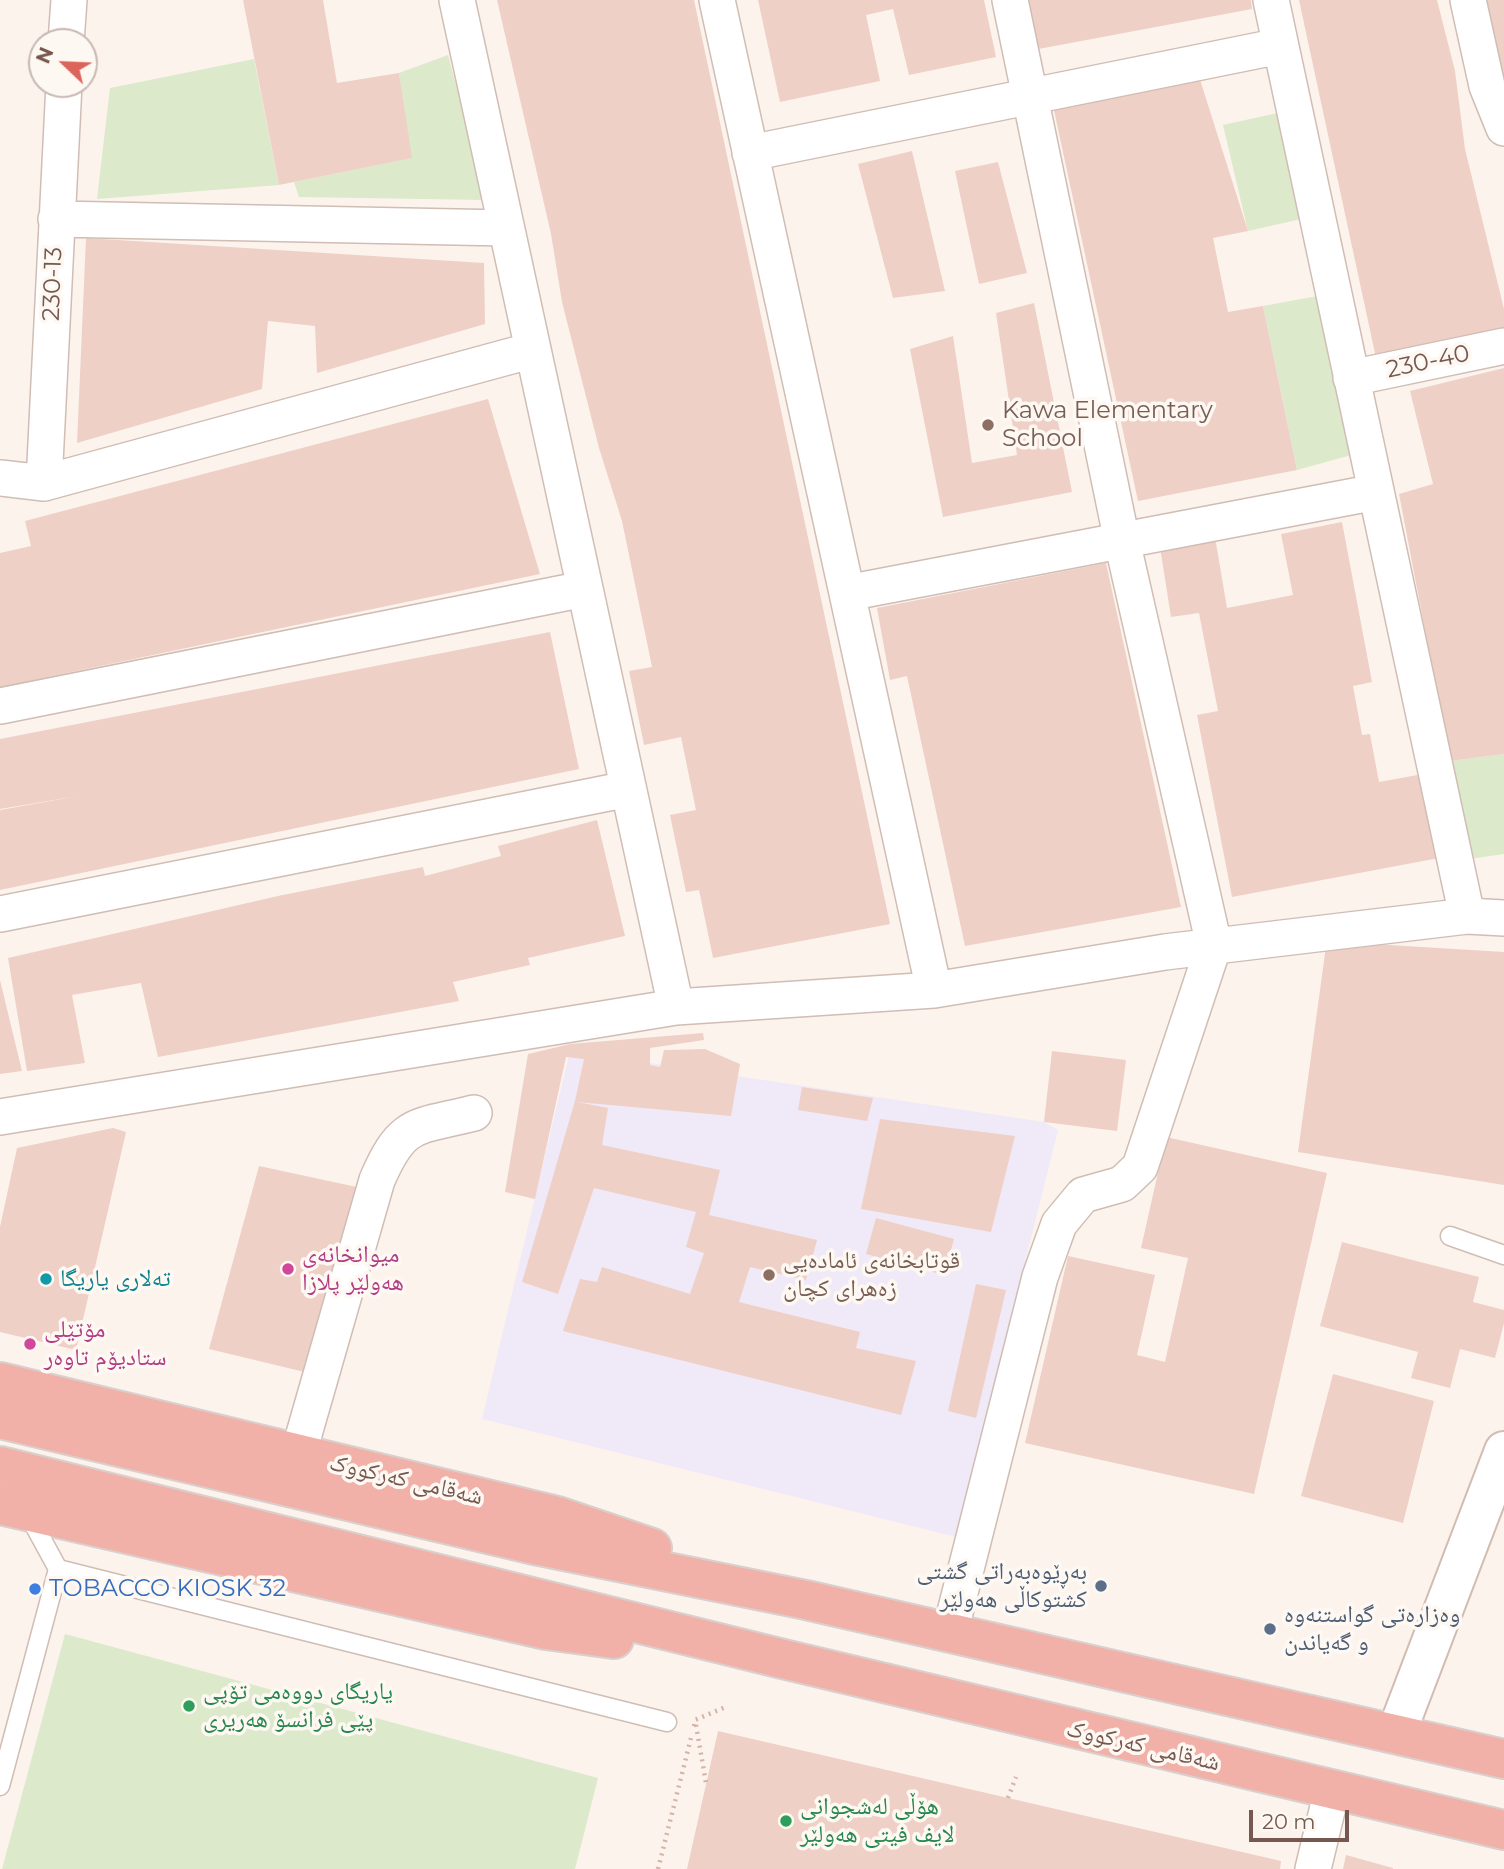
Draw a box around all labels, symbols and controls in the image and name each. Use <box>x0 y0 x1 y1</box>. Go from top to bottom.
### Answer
north arrow <box>28 28 98 98</box>
text: N <box>31 44 59 67</box>
street label: 230-13 <box>37 246 69 322</box>
street label: 230-40 <box>1384 339 1472 385</box>
place label: Kawa Elementary School <box>1002 397 1213 453</box>
marker: Kawa Elementary School <box>980 417 996 433</box>
place label: میوانخانەی هەولێر پلازا <box>302 1241 404 1297</box>
place label: قوتابخانەی ئامادەیی زەهرای کچان <box>783 1247 960 1303</box>
marker: میوانخانەی هەولێر پلازا <box>280 1261 296 1277</box>
place label: تەلاری یاریگا <box>60 1265 171 1293</box>
marker: قوتابخانەی ئامادەیی زەهرای کچان <box>761 1267 777 1283</box>
marker: تەلاری یاریگا <box>38 1271 54 1287</box>
place label: مۆتێلی ستادیۆم تاوەر <box>44 1316 167 1372</box>
marker: مۆتێلی ستادیۆم تاوەر <box>22 1336 38 1352</box>
street label: شەقامی کەرکووک <box>327 1448 485 1512</box>
place label: بەڕێوەبەراتی گشتی کشتوکاڵی هەولێر <box>917 1558 1087 1614</box>
place label: TOBACCO KIOSK 32 <box>49 1575 286 1603</box>
marker: بەڕێوەبەراتی گشتی کشتوکاڵی هەولێر <box>1093 1578 1109 1594</box>
marker: TOBACCO KIOSK 32 <box>27 1581 43 1597</box>
place label: وەزارەتی گواستنەوە و گەیاندن <box>1284 1601 1460 1657</box>
marker: وەزارەتی گواستنەوە و گەیاندن <box>1262 1621 1278 1637</box>
place label: یاریگای دووەمی تۆپی پێی فرانسۆ هەریری <box>203 1678 393 1734</box>
marker: یاریگای دووەمی تۆپی پێی فرانسۆ هەریری <box>181 1698 197 1714</box>
street label: شەقامی کەرکووک <box>1064 1714 1222 1778</box>
place label: هۆڵی لەشجوانی لایف فیتی هەولێر <box>800 1793 954 1849</box>
scale bar <box>1252 1796 1352 1840</box>
text: 20 m <box>1262 1809 1316 1834</box>
marker: هۆڵی لەشجوانی لایف فیتی هەولێر <box>778 1813 794 1829</box>

